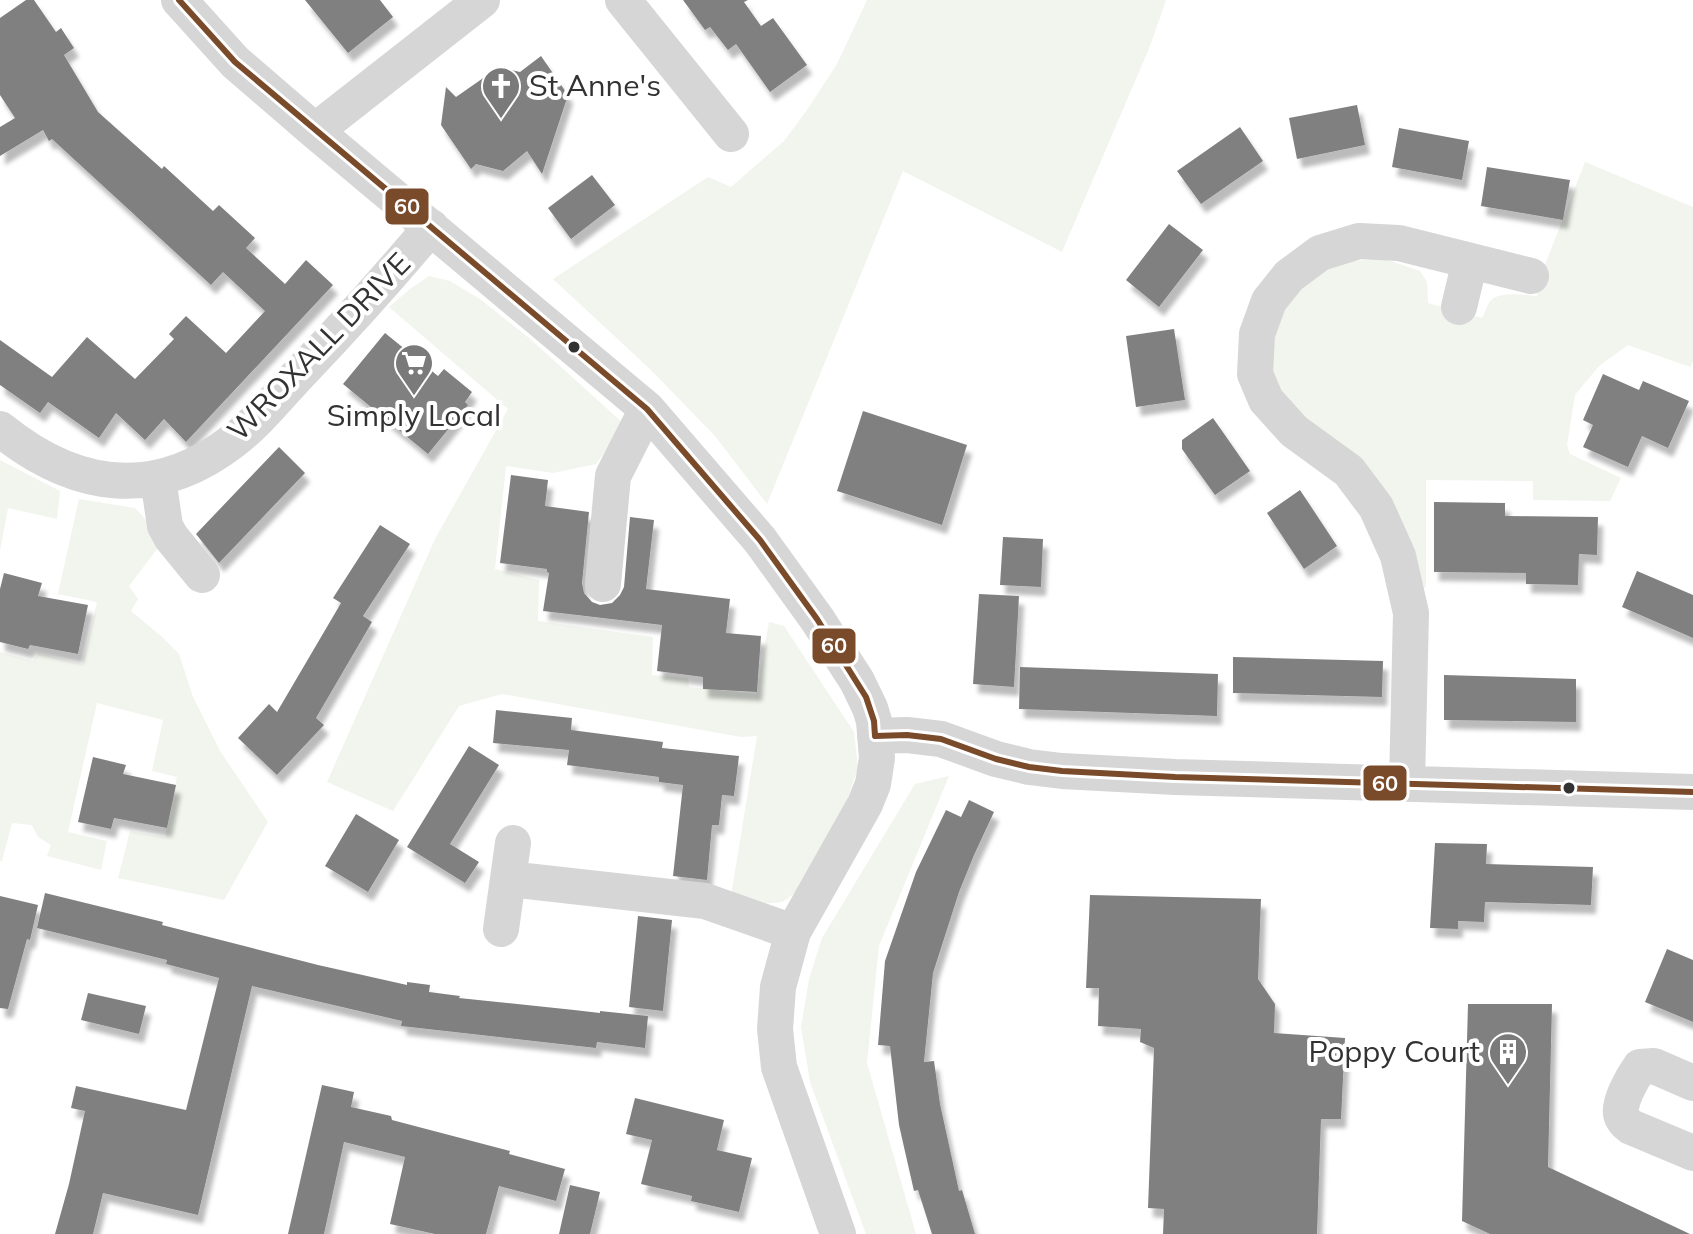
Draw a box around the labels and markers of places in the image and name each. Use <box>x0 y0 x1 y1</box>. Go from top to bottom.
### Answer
church icon: St Anne's <box>480 65 522 120</box>
place label: St Anne's <box>529 66 661 104</box>
unlabelled marker <box>566 339 582 355</box>
supermarket icon: Simply Local <box>393 342 435 397</box>
place label: Simply Local <box>327 396 501 434</box>
unlabelled marker <box>1561 780 1577 796</box>
building icon: Poppy Court <box>1487 1031 1529 1086</box>
place label: Poppy Court <box>1308 1032 1480 1070</box>

